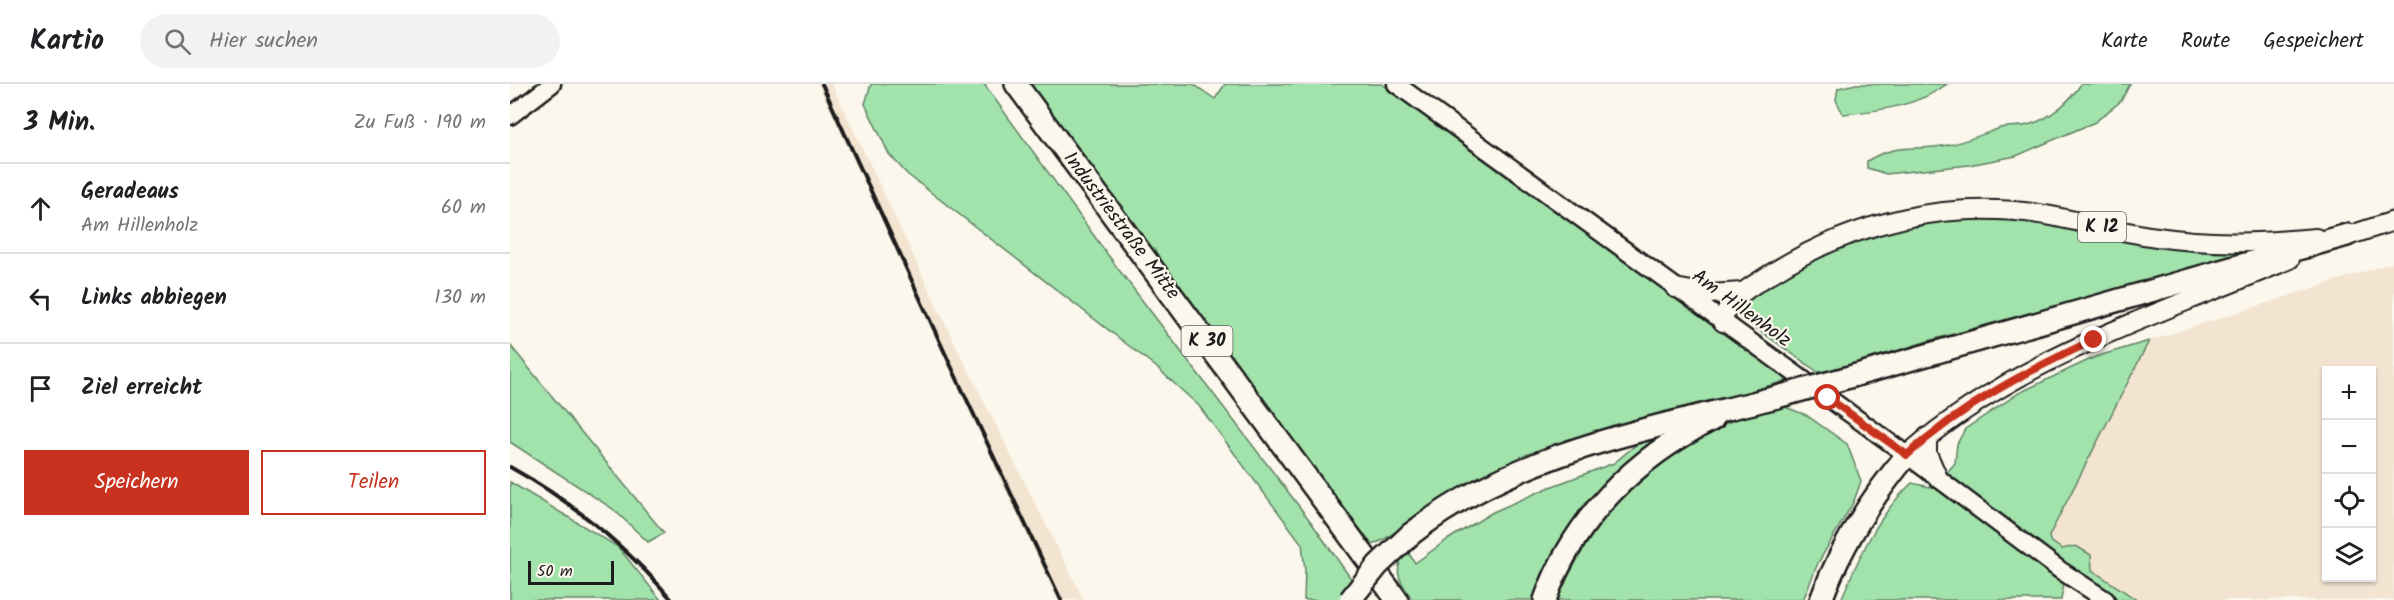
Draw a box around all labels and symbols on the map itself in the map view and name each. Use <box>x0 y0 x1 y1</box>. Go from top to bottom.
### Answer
street label: Industriestraße Mitte <box>1054 145 1188 307</box>
road number: K 12 <box>2078 212 2126 242</box>
street label: Am Hillenholz <box>1684 262 1798 357</box>
road number: K 30 <box>1182 326 1232 356</box>
route end <box>2080 326 2106 352</box>
route start <box>1814 384 1840 410</box>
scale bar <box>528 558 614 586</box>

